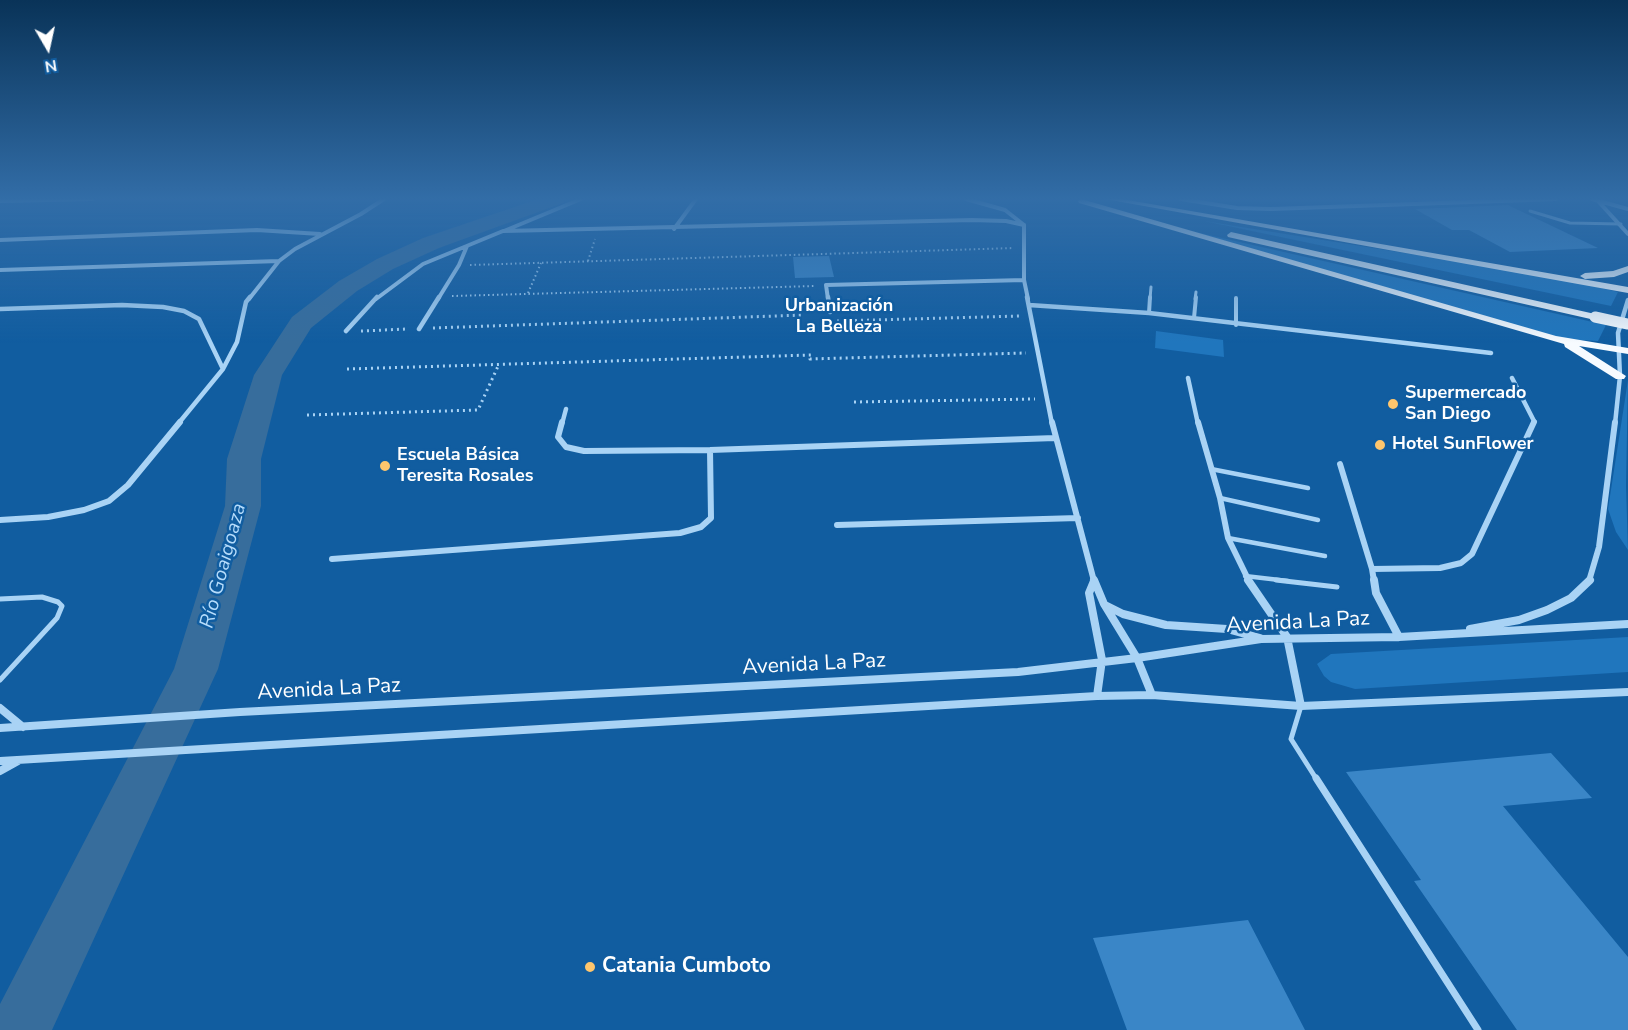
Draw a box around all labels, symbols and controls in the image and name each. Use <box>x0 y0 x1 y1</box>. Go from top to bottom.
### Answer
north arrow <box>18 18 78 78</box>
text: N <box>43 54 58 78</box>
district label: Urbanización La Belleza <box>785 296 893 338</box>
place label: Supermercado San Diego <box>1405 383 1526 426</box>
marker: Supermercado San Diego <box>1386 397 1400 411</box>
place label: Hotel SunFlower <box>1392 434 1534 456</box>
marker: Hotel SunFlower <box>1373 438 1387 452</box>
place label: Escuela Básica Teresita Rosales <box>397 445 533 488</box>
marker: Escuela Básica Teresita Rosales <box>378 459 392 473</box>
water label: Río Goaigoaza <box>196 501 252 631</box>
street label: Avenida La Paz <box>1226 607 1370 639</box>
street label: Avenida La Paz <box>742 649 886 681</box>
street label: Avenida La Paz <box>257 674 401 706</box>
place label: Catania Cumboto <box>602 954 771 980</box>
marker: Catania Cumboto <box>583 960 597 974</box>

